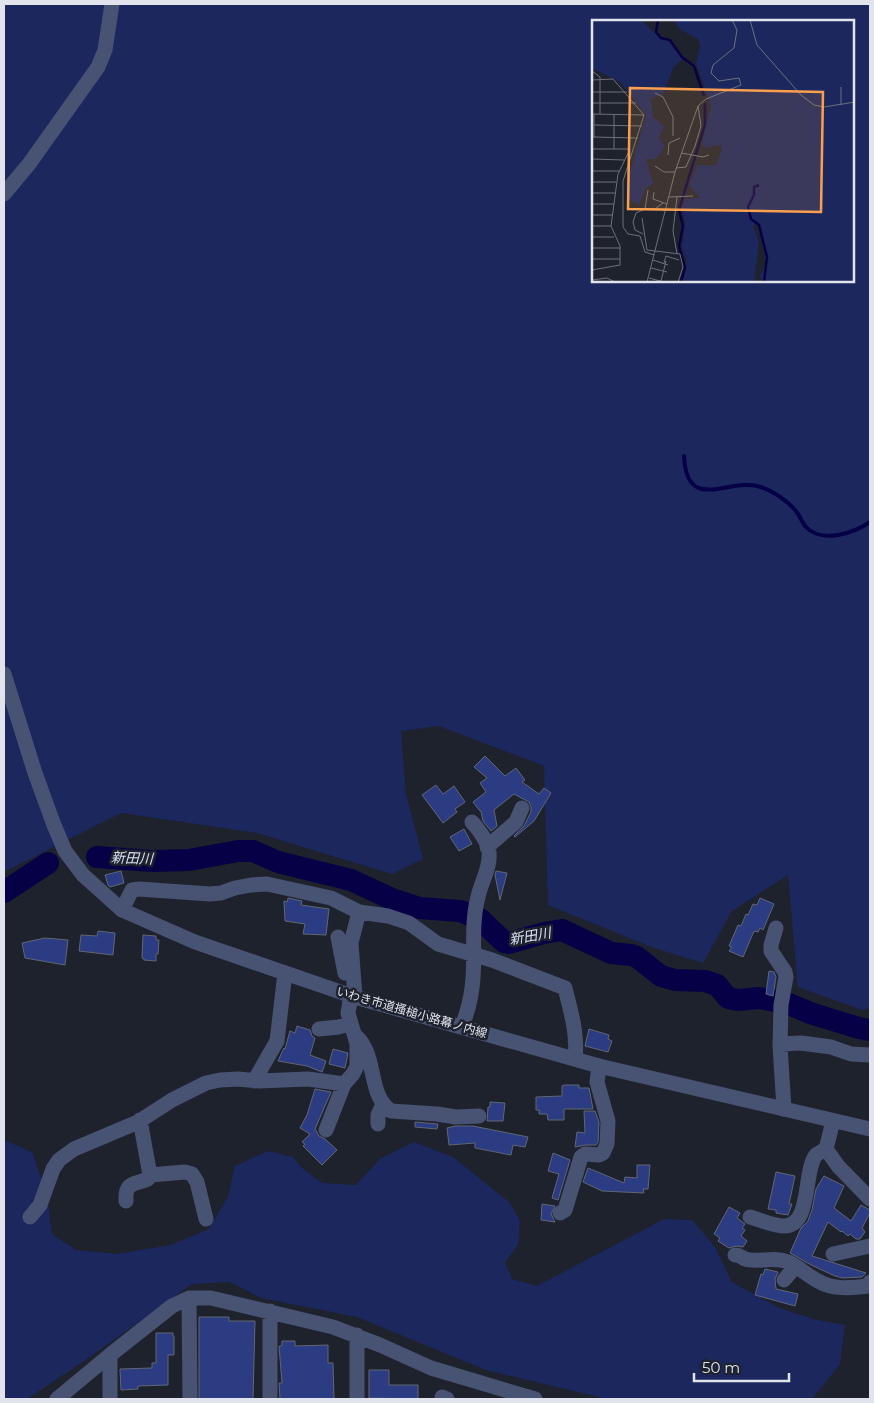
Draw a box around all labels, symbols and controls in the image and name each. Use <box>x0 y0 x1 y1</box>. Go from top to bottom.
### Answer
inset map <box>592 20 854 282</box>
water label: 新田川 <box>111 848 155 868</box>
water label: 新田川 <box>508 923 554 949</box>
street label: いわき市道搔槌小路幕ノ内線 <box>335 983 489 1041</box>
scale bar <box>694 1350 789 1382</box>
text: 50 m <box>702 1358 740 1377</box>

